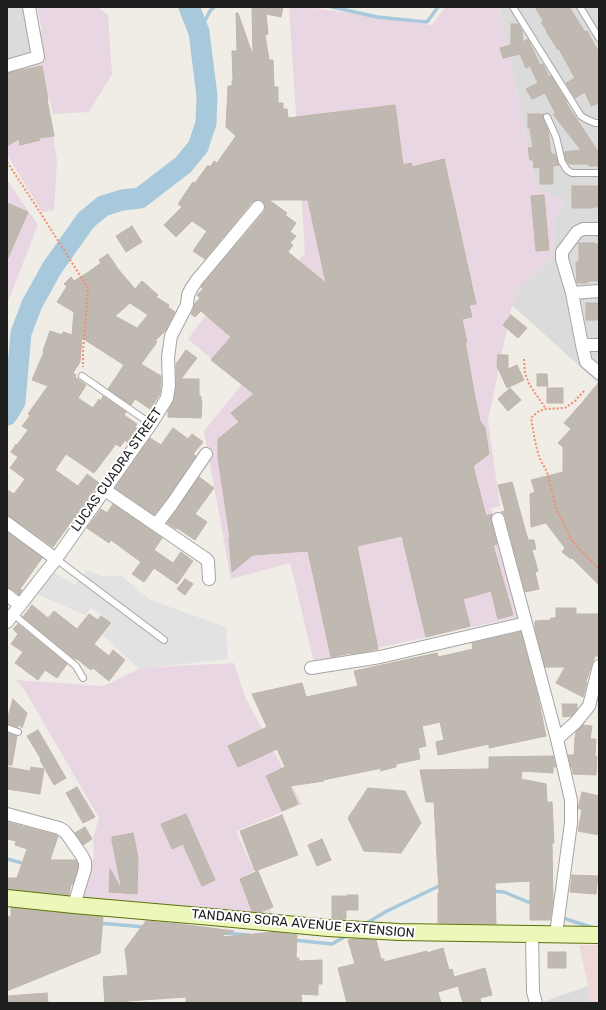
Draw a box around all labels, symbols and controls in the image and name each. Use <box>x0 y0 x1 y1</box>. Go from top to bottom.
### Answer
street label: LUCAS CUADRA STREET <box>68 405 166 535</box>
street label: TANDANG SORA AVENUE EXTENSION <box>191 906 415 942</box>

